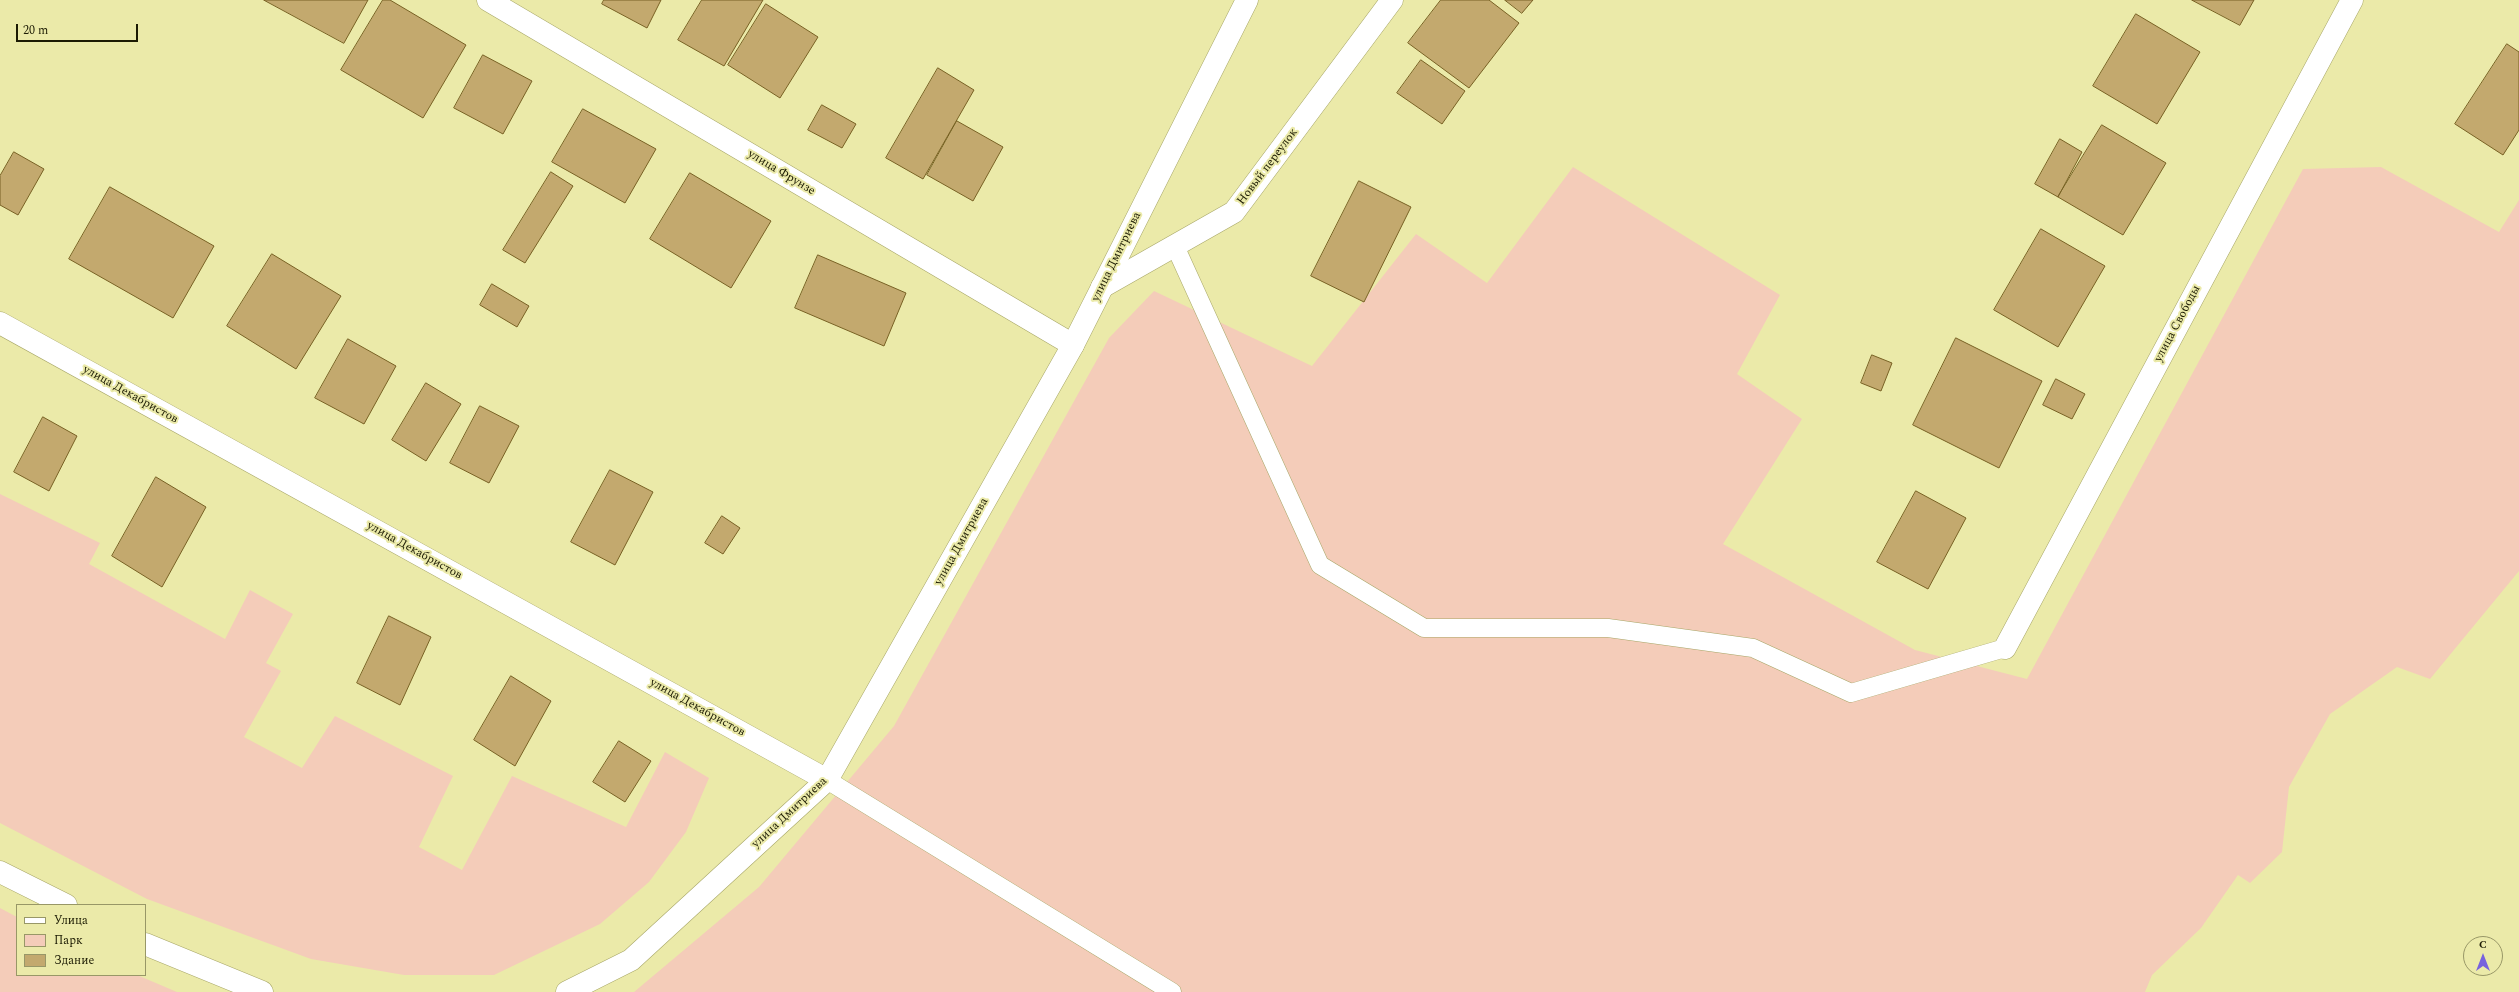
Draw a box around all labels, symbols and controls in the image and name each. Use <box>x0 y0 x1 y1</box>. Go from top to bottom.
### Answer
scale bar <box>18 16 140 42</box>
text: 20 m <box>23 21 48 40</box>
street label: Новый переулок <box>1235 126 1301 208</box>
street label: улица Фрунзе <box>745 147 817 199</box>
street label: улица Дмитриева <box>1089 210 1145 304</box>
street label: улица Свободы <box>2152 283 2204 365</box>
street label: улица Декабристов <box>80 363 180 427</box>
street label: улица Дмитриева <box>932 496 992 588</box>
street label: улица Декабристов <box>364 519 464 583</box>
street label: улица Декабристов <box>647 676 747 740</box>
street label: улица Дмитриева <box>749 774 831 852</box>
legend <box>16 904 146 976</box>
text: Улица <box>54 911 88 930</box>
text: Парк <box>54 931 83 950</box>
north arrow <box>2463 936 2503 976</box>
text: С <box>2479 936 2487 953</box>
text: Здание <box>54 951 94 970</box>

